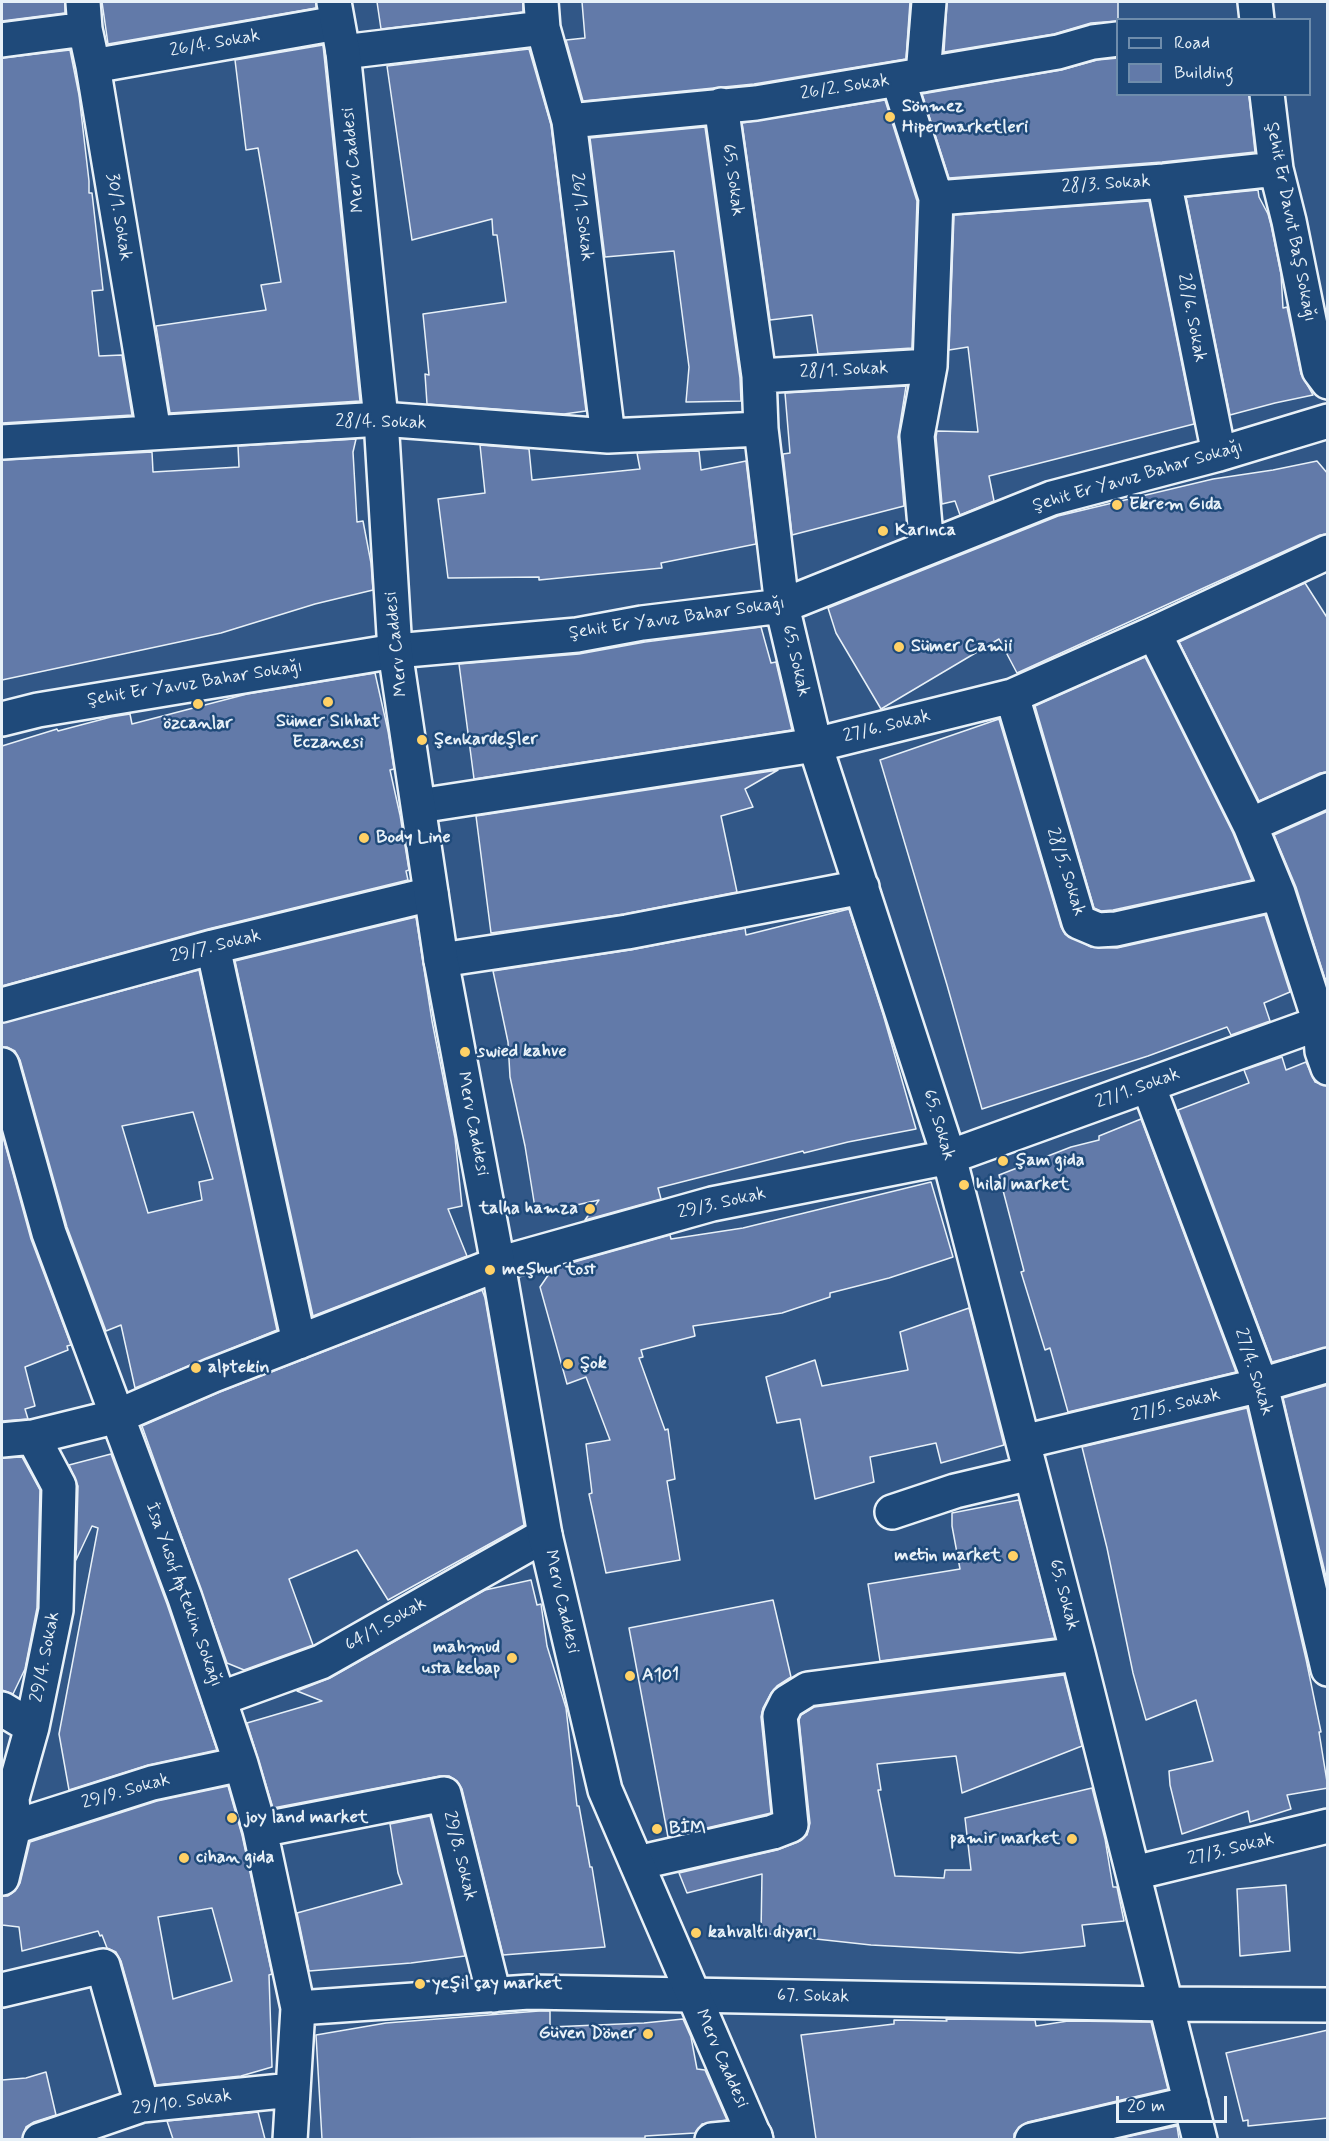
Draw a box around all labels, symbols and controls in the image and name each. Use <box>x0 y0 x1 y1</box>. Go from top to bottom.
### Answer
legend <box>1116 18 1311 96</box>
street label: 26/4. Sokak <box>168 25 262 63</box>
text: Road <box>1174 31 1210 55</box>
text: Building <box>1174 61 1234 85</box>
street label: 26/2. Sokak <box>799 70 891 106</box>
place label: Sönmez Hipermarketleri <box>902 96 1028 138</box>
street label: Merv Caddesi <box>338 106 370 214</box>
marker: Sönmez Hipermarketleri <box>883 110 897 124</box>
street label: Şehit Er Davut Baş Sokağı <box>1260 120 1320 324</box>
street label: 65. Sokak <box>716 142 748 218</box>
street label: 28/3. Sokak <box>1061 171 1151 199</box>
street label: 30/1. Sokak <box>100 172 136 262</box>
street label: 26/1. Sokak <box>565 172 597 262</box>
street label: 28/6. Sokak <box>1172 272 1210 364</box>
street label: 28/1. Sokak <box>799 358 889 384</box>
street label: 28/4. Sokak <box>335 411 427 435</box>
street label: Şehit Er Yavuz Bahar Sokağı <box>1030 437 1246 517</box>
place label: Ekrem Gıda <box>1129 494 1222 516</box>
marker: Ekrem Gıda <box>1110 498 1124 512</box>
place label: Karınca <box>895 520 956 542</box>
marker: Karınca <box>876 524 890 538</box>
street label: Merv Caddesi <box>381 590 413 698</box>
street label: Şehit Er Yavuz Bahar Sokağı <box>568 593 786 645</box>
street label: 65. Sokak <box>776 623 814 699</box>
place label: Sümer Camii <box>911 636 1013 658</box>
marker: Sümer Camii <box>892 640 906 654</box>
street label: Şehit Er Yavuz Bahar Sokağı <box>86 656 304 712</box>
marker: Sümer Sıhhat Eczanesi <box>321 695 335 709</box>
marker: özcanlar <box>191 697 205 711</box>
street label: 27/6. Sokak <box>841 706 933 748</box>
place label: Sümer Sıhhat Eczanesi <box>276 711 380 754</box>
place label: özcanlar <box>164 713 232 735</box>
place label: Şenkardeşler <box>434 729 538 751</box>
marker: Şenkardeşler <box>415 733 429 747</box>
street label: 28/5. Sokak <box>1041 825 1089 919</box>
place label: Body Line <box>376 827 451 849</box>
marker: Body Line <box>357 831 371 845</box>
street label: 29/7. Sokak <box>169 925 263 969</box>
place label: swied kahve <box>477 1041 567 1063</box>
marker: swied kahve <box>458 1045 472 1059</box>
street label: 27/1. Sokak <box>1093 1064 1183 1114</box>
street label: Merv Caddesi <box>451 1070 493 1178</box>
street label: 65. Sokak <box>917 1087 959 1163</box>
place label: şam gida <box>1015 1150 1085 1172</box>
marker: şam gida <box>996 1154 1010 1168</box>
place label: hilal market <box>976 1174 1069 1196</box>
marker: hilal market <box>957 1178 971 1192</box>
street label: 29/3. Sokak <box>676 1183 768 1225</box>
place label: talha hamza <box>479 1198 578 1220</box>
marker: talha hamza <box>583 1202 597 1216</box>
place label: meşhur tost <box>502 1259 596 1281</box>
marker: meşhur tost <box>483 1263 497 1277</box>
street label: 27/4. Sokak <box>1229 1326 1277 1418</box>
place label: Şok <box>580 1353 607 1375</box>
place label: alptekin <box>208 1357 270 1379</box>
marker: Şok <box>561 1357 575 1371</box>
marker: alptekin <box>189 1361 203 1375</box>
street label: 27/5. Sokak <box>1129 1385 1223 1427</box>
street label: İsa Yusuf Aptekin Sokağı <box>140 1500 226 1690</box>
place label: metin market <box>894 1545 1001 1567</box>
street label: Merv Caddesi <box>539 1548 583 1656</box>
marker: metin market <box>1006 1549 1020 1563</box>
street label: 65. Sokak <box>1043 1557 1083 1633</box>
street label: 64/1. Sokak <box>342 1593 430 1657</box>
street label: 29/4. Sokak <box>27 1610 65 1704</box>
place label: mahmud usta kebap <box>422 1637 500 1680</box>
marker: mahmud usta kebap <box>505 1651 519 1665</box>
place label: A101 <box>642 1665 679 1687</box>
marker: A101 <box>623 1669 637 1683</box>
street label: 29/9. Sokak <box>80 1769 172 1815</box>
place label: joy land market <box>244 1807 368 1829</box>
street label: 29/8. Sokak <box>437 1809 481 1903</box>
marker: joy land market <box>225 1811 239 1825</box>
place label: BİM <box>669 1818 706 1840</box>
marker: BİM <box>650 1822 664 1836</box>
place label: pamir market <box>950 1828 1060 1850</box>
street label: 27/3. Sokak <box>1186 1829 1276 1871</box>
marker: pamir market <box>1065 1832 1079 1846</box>
place label: cihan gida <box>196 1847 274 1869</box>
marker: cihan gida <box>177 1851 191 1865</box>
place label: kahvaltı diyarı <box>708 1922 817 1944</box>
marker: kahvaltı diyarı <box>689 1926 703 1940</box>
place label: yeşil çay market <box>432 1973 562 1995</box>
marker: yeşil çay market <box>413 1977 427 1991</box>
street label: 67. Sokak <box>777 1986 849 2008</box>
street label: Merv Caddesi <box>690 2006 752 2112</box>
place label: Güven Döner <box>539 2023 636 2045</box>
marker: Güven Döner <box>641 2027 655 2041</box>
scale bar <box>1119 2084 1230 2122</box>
street label: 29/10. Sokak <box>131 2085 233 2121</box>
text: 20 m <box>1127 2094 1165 2118</box>

